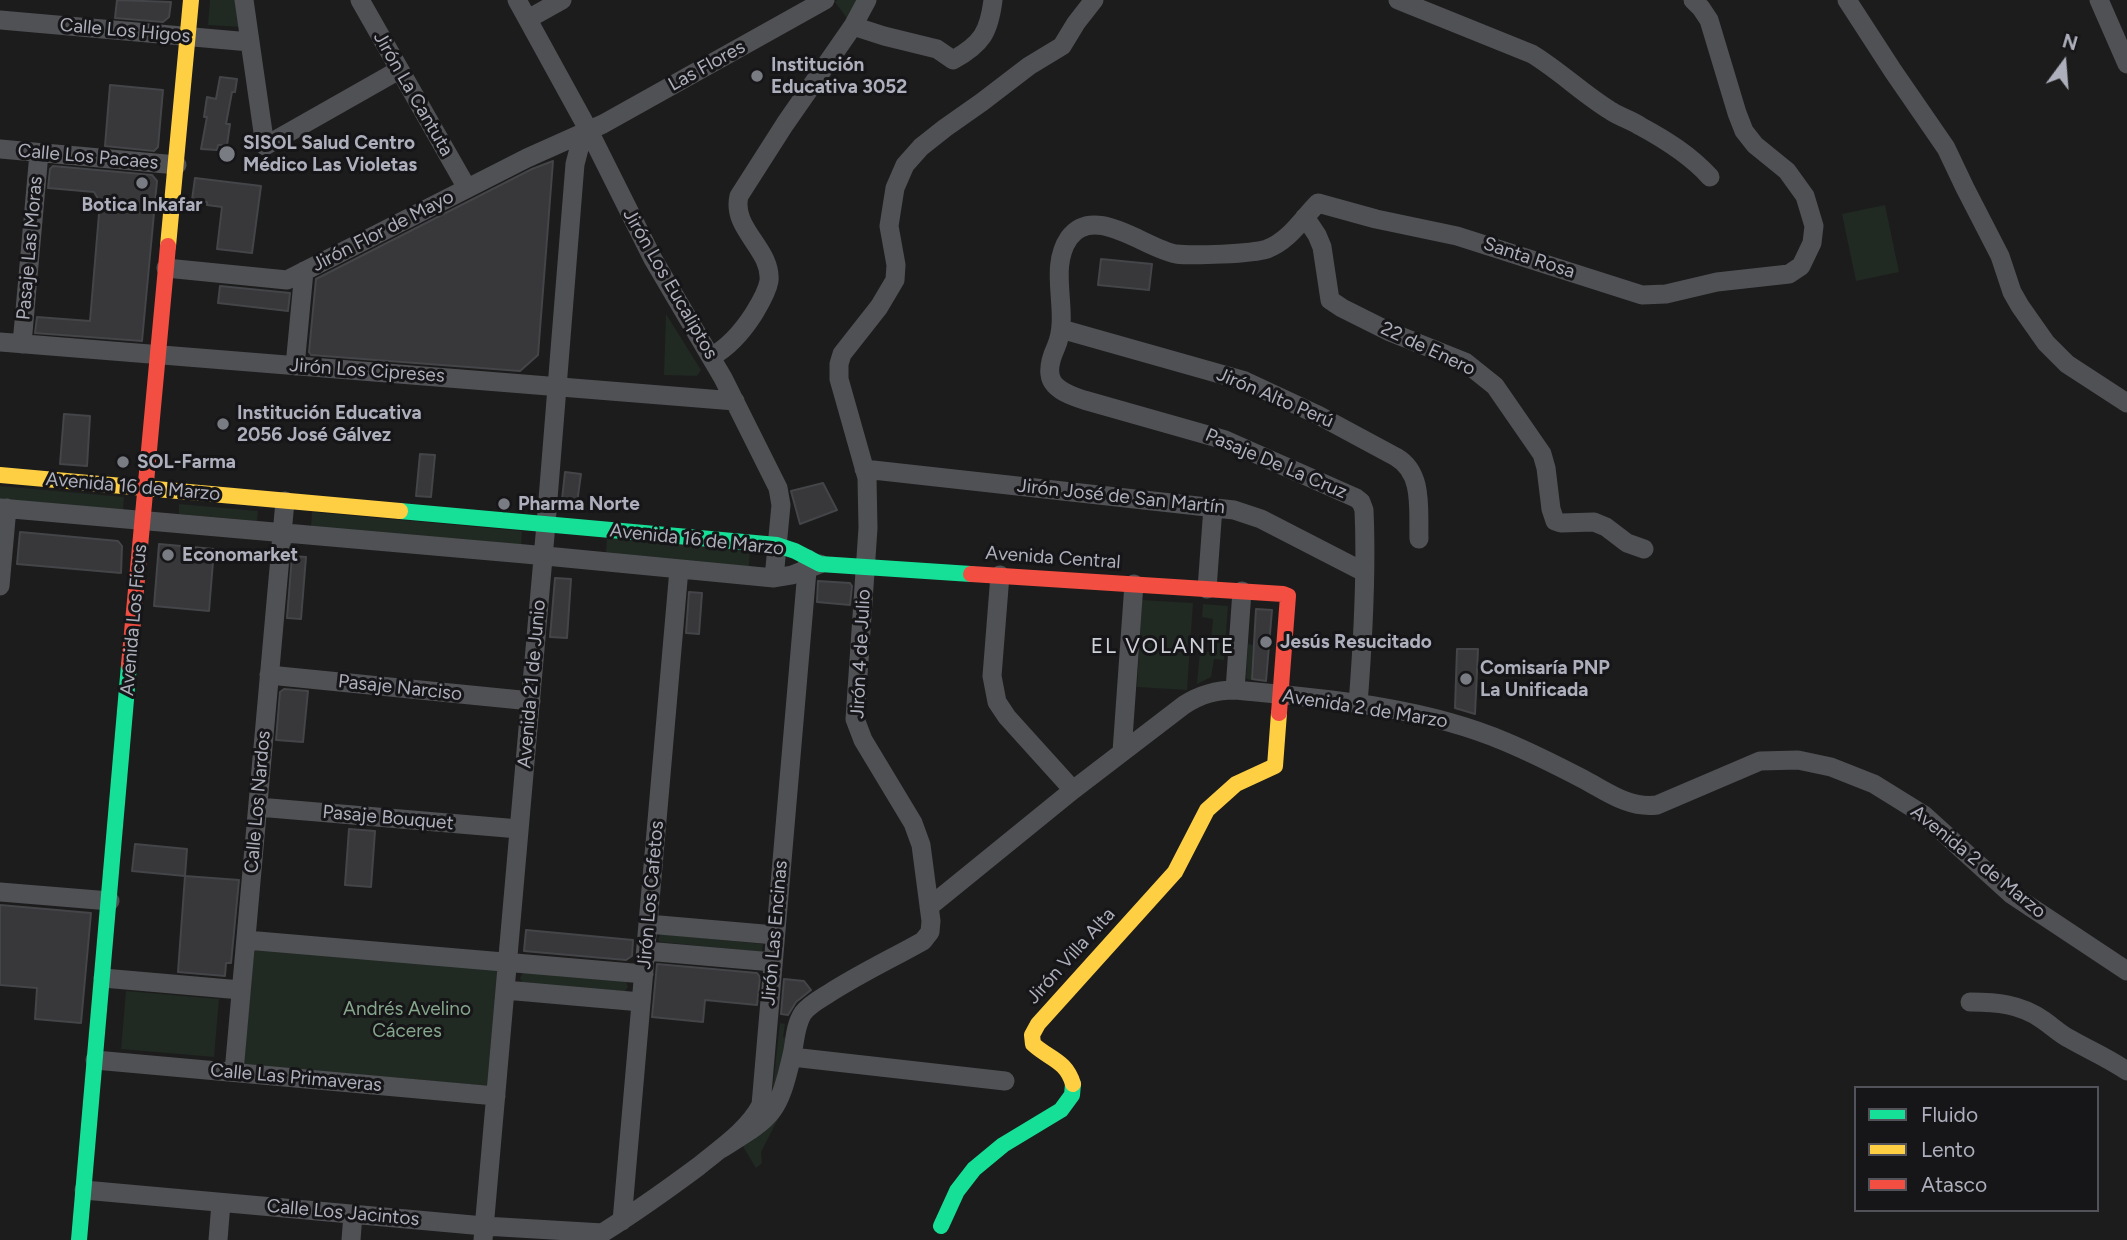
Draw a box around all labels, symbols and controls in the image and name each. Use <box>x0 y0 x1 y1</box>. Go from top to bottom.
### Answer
street label: Calle Los Higos <box>59 14 191 48</box>
street label: Jirón La Cantuta <box>368 28 458 160</box>
north arrow <box>2029 28 2099 98</box>
text: N <box>2060 29 2080 55</box>
street label: Las Flores <box>665 36 749 96</box>
place label: Institución Educativa 3052 <box>771 54 907 98</box>
marker: Institución Educativa 3052 <box>749 68 765 84</box>
place label: SISOL Salud Centro Médico Las Violetas <box>243 132 417 176</box>
street label: Calle Los Pacaes <box>17 140 159 174</box>
marker: SISOL Salud Centro Médico Las Violetas <box>217 144 237 164</box>
street label: Pasaje Las Moras <box>12 175 48 321</box>
marker: Botica Inkafar <box>134 175 150 191</box>
street label: Jirón Flor de Mayo <box>308 185 458 277</box>
place label: Botica Inkafar <box>81 194 203 216</box>
street label: Jirón Los Eucaliptos <box>618 205 722 363</box>
street label: Santa Rosa <box>1480 232 1578 284</box>
street label: 22 de Enero <box>1377 317 1479 381</box>
street label: Jirón Los Cipreses <box>289 354 445 388</box>
street label: Jirón Alto Perú <box>1213 363 1337 433</box>
place label: Institución Educativa 2056 José Gálvez <box>237 402 422 446</box>
marker: Institución Educativa 2056 José Gálvez <box>215 416 231 432</box>
street label: Pasaje De La Cruz <box>1202 424 1350 504</box>
place label: SOL-Farma <box>137 451 236 473</box>
marker: SOL-Farma <box>115 454 131 470</box>
street label: Avenida 16 de Marzo <box>45 468 221 506</box>
street label: Jirón José de San Martín <box>1016 475 1226 519</box>
place label: Pharma Norte <box>518 493 640 515</box>
marker: Pharma Norte <box>496 496 512 512</box>
street label: Avenida 16 de Marzo <box>609 520 785 560</box>
street label: Avenida Central <box>985 542 1121 574</box>
street label: Avenida Los Ficus <box>116 543 152 697</box>
place label: Economarket <box>182 544 298 566</box>
marker: Economarket <box>160 547 176 563</box>
street label: Jirón 4 de Julio <box>846 589 876 719</box>
street label: Avenida 21 de Junio <box>513 599 551 769</box>
place label: Jesús Resucitado <box>1280 631 1432 653</box>
district label: EL VOLANTE <box>1092 634 1234 660</box>
marker: Jesús Resucitado <box>1258 634 1274 650</box>
place label: Comisaría PNP La Unificada <box>1480 657 1610 701</box>
street label: Pasaje Narciso <box>337 670 463 706</box>
marker: Comisaría PNP La Unificada <box>1458 671 1474 687</box>
street label: Avenida 2 de Marzo <box>1281 685 1449 733</box>
street label: Calle Los Nardos <box>240 730 276 874</box>
street label: Pasaje Bouquet <box>321 801 455 835</box>
street label: Avenida 2 de Marzo <box>1906 801 2050 923</box>
street label: Jirón Los Cafetos <box>633 820 669 970</box>
street label: Jirón Las Encinas <box>757 859 793 1007</box>
street label: Jirón Villa Alta <box>1022 903 1120 1009</box>
park label: Andrés Avelino Cáceres <box>343 998 471 1042</box>
street label: Calle Las Primaveras <box>209 1059 383 1097</box>
legend <box>1854 1086 2099 1212</box>
text: Fluido <box>1921 1102 1978 1127</box>
text: Lento <box>1921 1137 1975 1162</box>
text: Atasco <box>1921 1172 1987 1197</box>
street label: Calle Los Jacintos <box>266 1195 420 1231</box>

